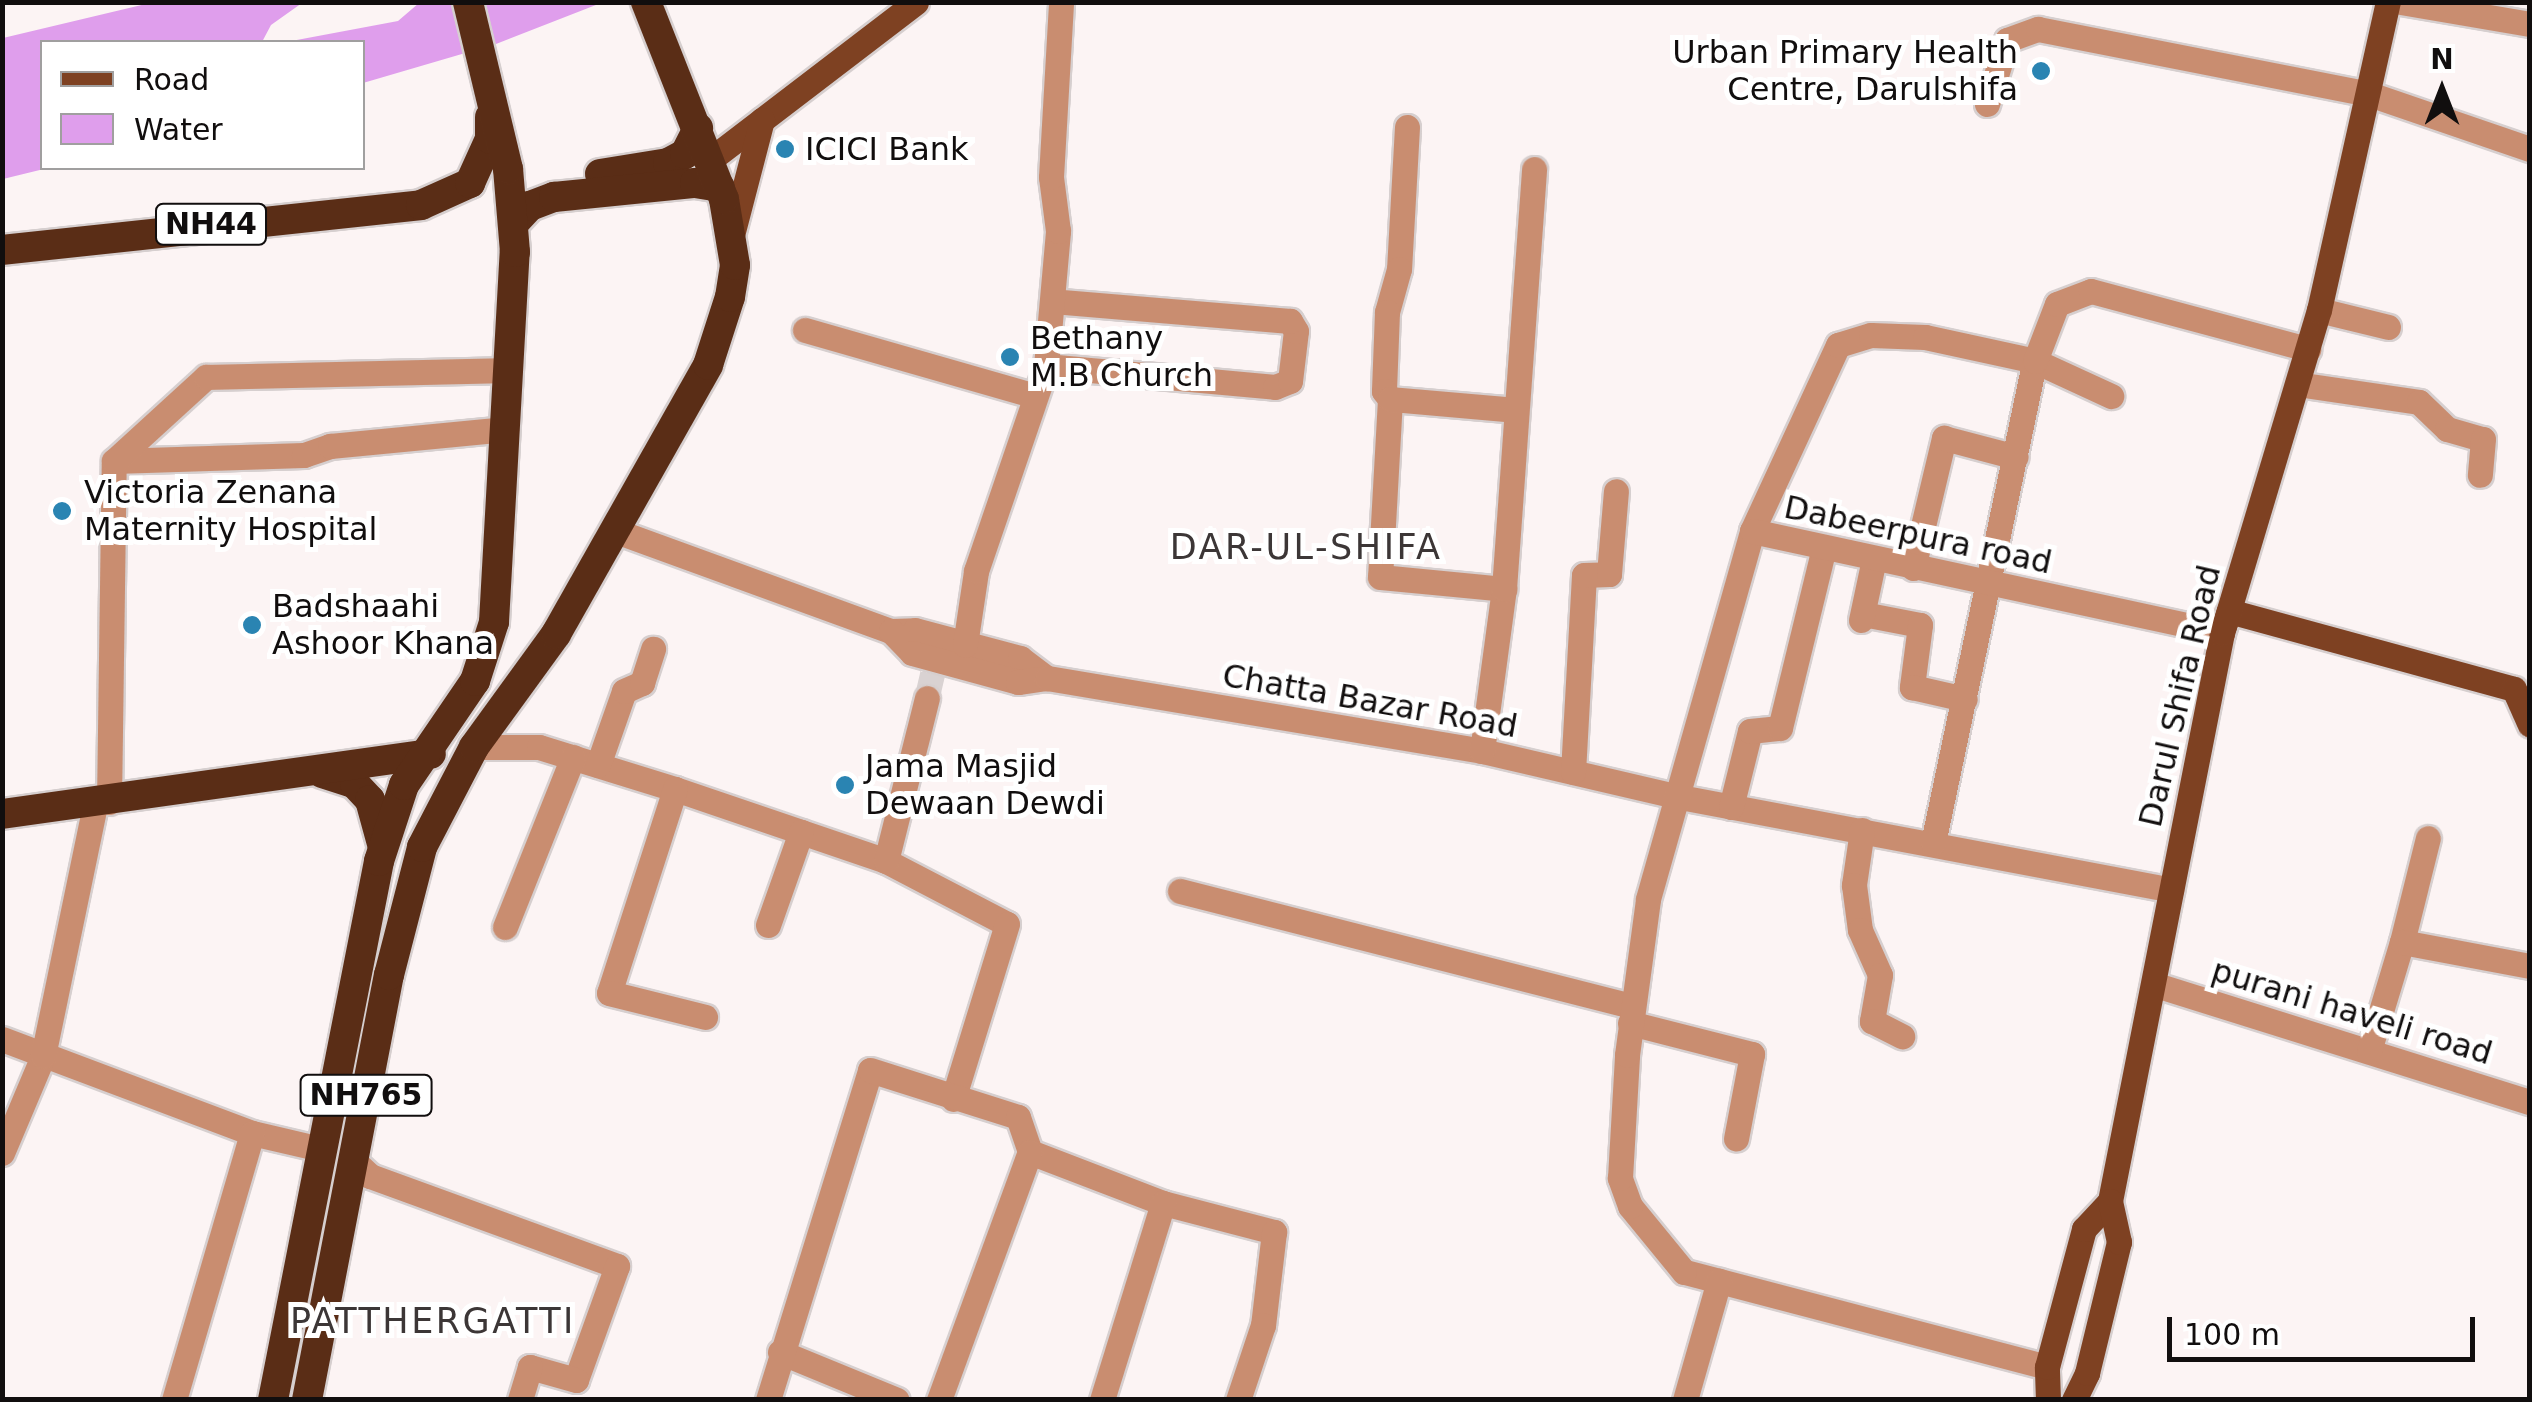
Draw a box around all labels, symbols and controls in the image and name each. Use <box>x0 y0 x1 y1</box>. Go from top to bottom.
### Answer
place label: Urban Primary Health Centre, Darulshifa <box>1672 34 2018 109</box>
legend <box>40 40 365 170</box>
north arrow <box>2392 40 2492 140</box>
text: N <box>2430 43 2454 76</box>
marker: Urban Primary Health Centre, Darulshifa <box>2028 58 2054 84</box>
text: Road <box>134 62 209 97</box>
text: Water <box>134 112 223 147</box>
place label: ICICI Bank <box>805 130 969 168</box>
marker: ICICI Bank <box>774 138 796 160</box>
road number: NH44 <box>154 199 268 249</box>
place label: Bethany M.B Church <box>1030 320 1213 395</box>
marker: Bethany M.B Church <box>999 346 1021 368</box>
place label: Victoria Zenana Maternity Hospital <box>84 474 377 549</box>
street label: Dabeerpura road <box>1781 488 2055 582</box>
marker: Victoria Zenana Maternity Hospital <box>49 498 75 524</box>
district label: DAR-UL-SHIFA <box>1170 526 1442 568</box>
street label: Darul Shifa Road <box>2131 561 2229 831</box>
place label: Badshaahi Ashoor Khana <box>272 588 494 663</box>
marker: Badshaahi Ashoor Khana <box>241 614 263 636</box>
street label: Chatta Bazar Road <box>1220 656 1520 746</box>
place label: Jama Masjid Dewaan Dewdi <box>865 748 1105 823</box>
marker: Jama Masjid Dewaan Dewdi <box>834 774 856 796</box>
street label: purani haveli road <box>2207 951 2497 1073</box>
road number: NH765 <box>298 1070 434 1120</box>
scale bar <box>2172 1297 2480 1359</box>
district label: PATTHERGATTI <box>290 1300 576 1342</box>
text: 100 m <box>2184 1317 2280 1352</box>

